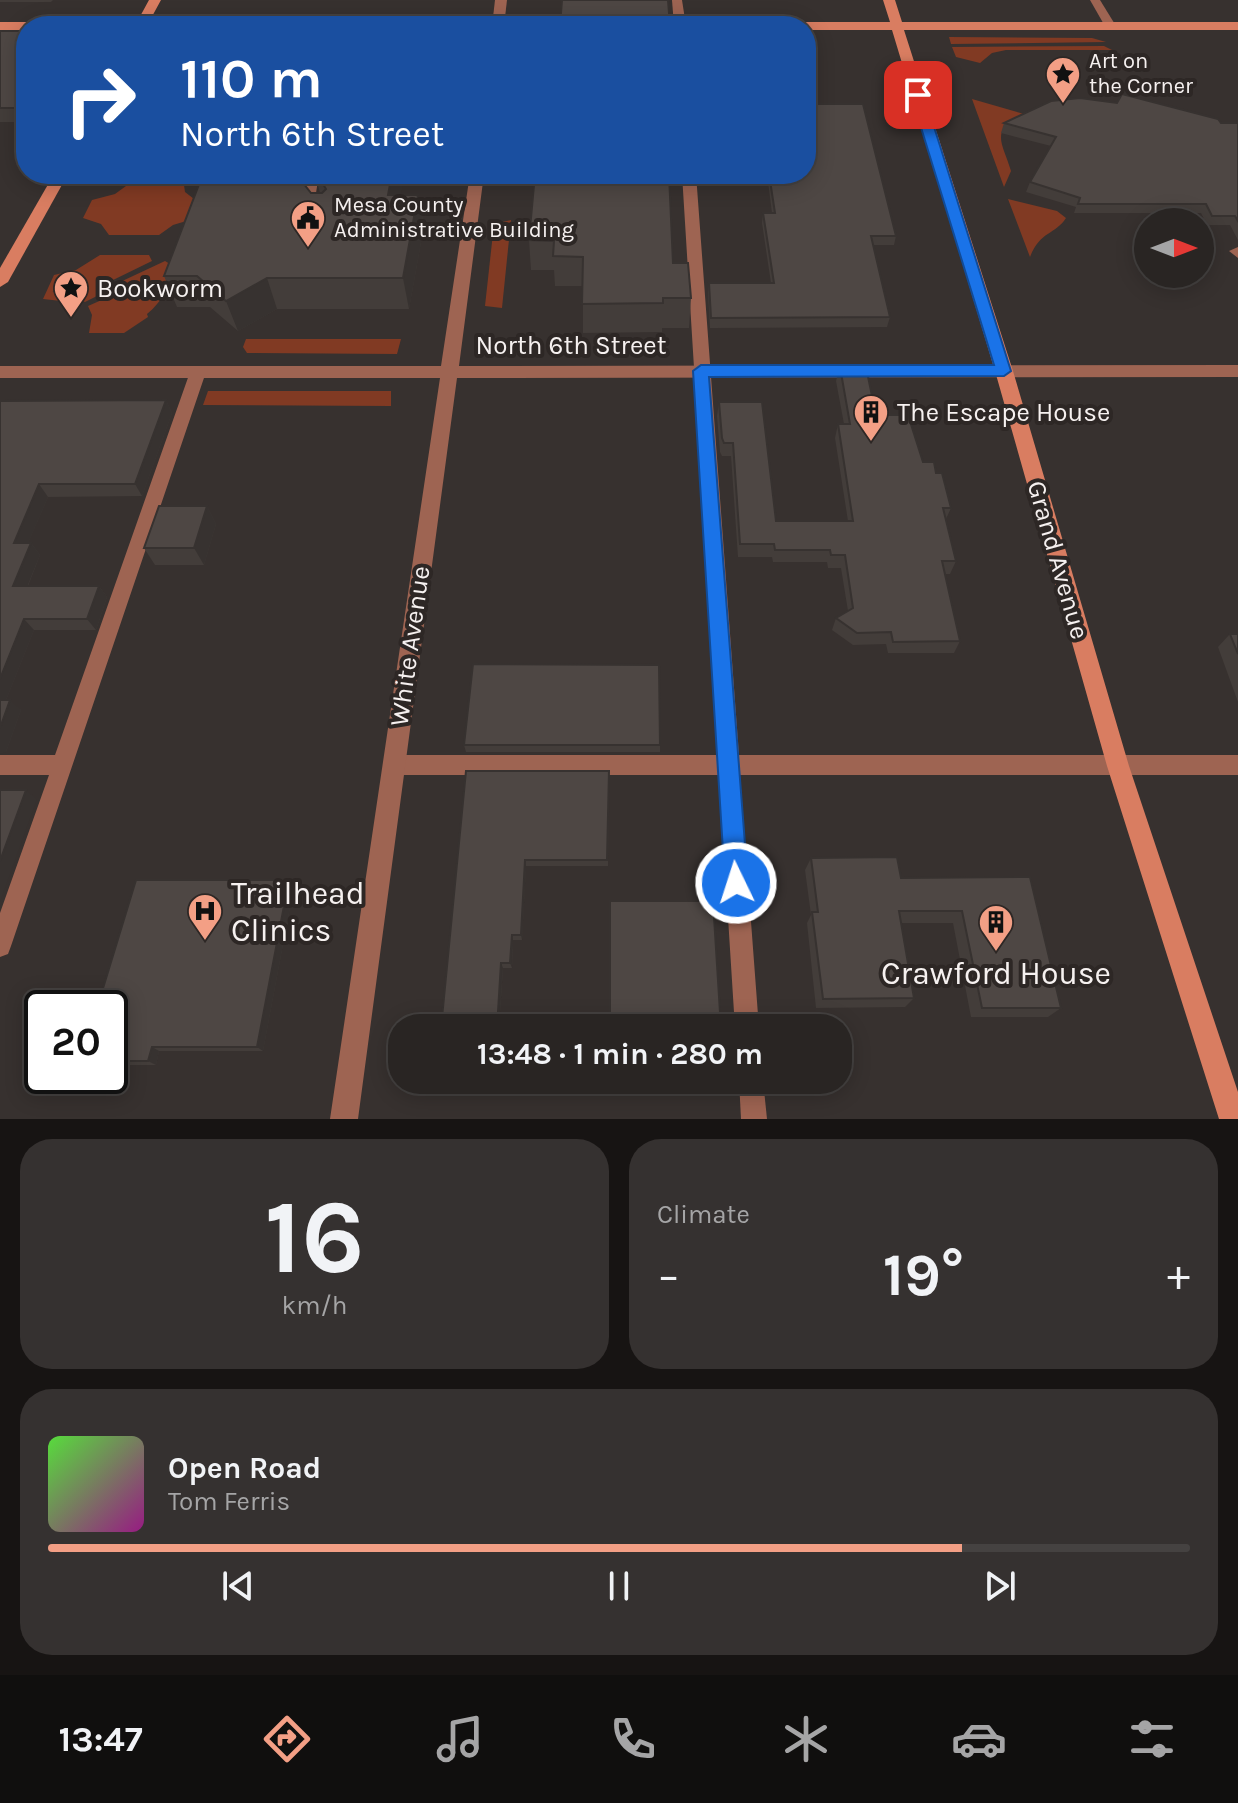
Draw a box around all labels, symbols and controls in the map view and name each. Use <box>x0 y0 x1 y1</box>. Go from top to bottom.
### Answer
text: 110 m <box>180 46 323 111</box>
icon: right <box>48 48 152 152</box>
place label: Art on the Corner <box>1089 48 1193 99</box>
place icon: Art on the Corner <box>1044 55 1082 105</box>
pin <box>884 61 952 129</box>
icon: arrive <box>896 73 940 117</box>
text: North 6th Street <box>180 113 444 155</box>
place label: Mesa County Administrative Building <box>334 192 575 243</box>
public building icon: Mesa County Administrative Building <box>289 199 327 249</box>
north arrow <box>1134 208 1214 288</box>
map controls <box>1134 208 1214 288</box>
place icon: Bookworm <box>52 269 90 319</box>
place label: Bookworm <box>97 273 223 304</box>
street label: North 6th Street <box>476 330 667 361</box>
building icon: The Escape House <box>852 393 890 443</box>
place label: The Escape House <box>897 397 1110 428</box>
street label: Grand Avenue <box>1021 477 1095 643</box>
street label: White Avenue <box>383 564 437 728</box>
position arrow <box>694 841 778 925</box>
place label: Trailhead Clinics <box>231 875 365 949</box>
hospital icon: Trailhead Clinics <box>186 892 224 942</box>
building icon: Crawford House <box>977 903 1015 953</box>
place label: Crawford House <box>881 955 1111 992</box>
speed limit sign: 20 <box>24 990 128 1094</box>
text: 13:48 · 1 min · 280 m <box>477 1036 763 1072</box>
text: 16 <box>264 1177 365 1298</box>
text: Climate <box>657 1199 750 1230</box>
text: 19° <box>883 1240 964 1310</box>
text: − <box>657 1250 680 1301</box>
text: + <box>1167 1250 1190 1301</box>
text: km/h <box>282 1290 347 1321</box>
text: Open Road <box>168 1450 321 1486</box>
text: Tom Ferris <box>168 1486 290 1517</box>
icon: previous <box>216 1564 260 1608</box>
icon: pause <box>597 1564 641 1608</box>
icon: next <box>978 1564 1022 1608</box>
icon: directions <box>259 1711 315 1767</box>
icon: music <box>432 1711 488 1767</box>
icon: phone <box>605 1711 661 1767</box>
icon: climate <box>778 1711 834 1767</box>
icon: car <box>951 1711 1007 1767</box>
icon: filters <box>1124 1711 1180 1767</box>
text: 13:47 <box>58 1718 143 1760</box>

